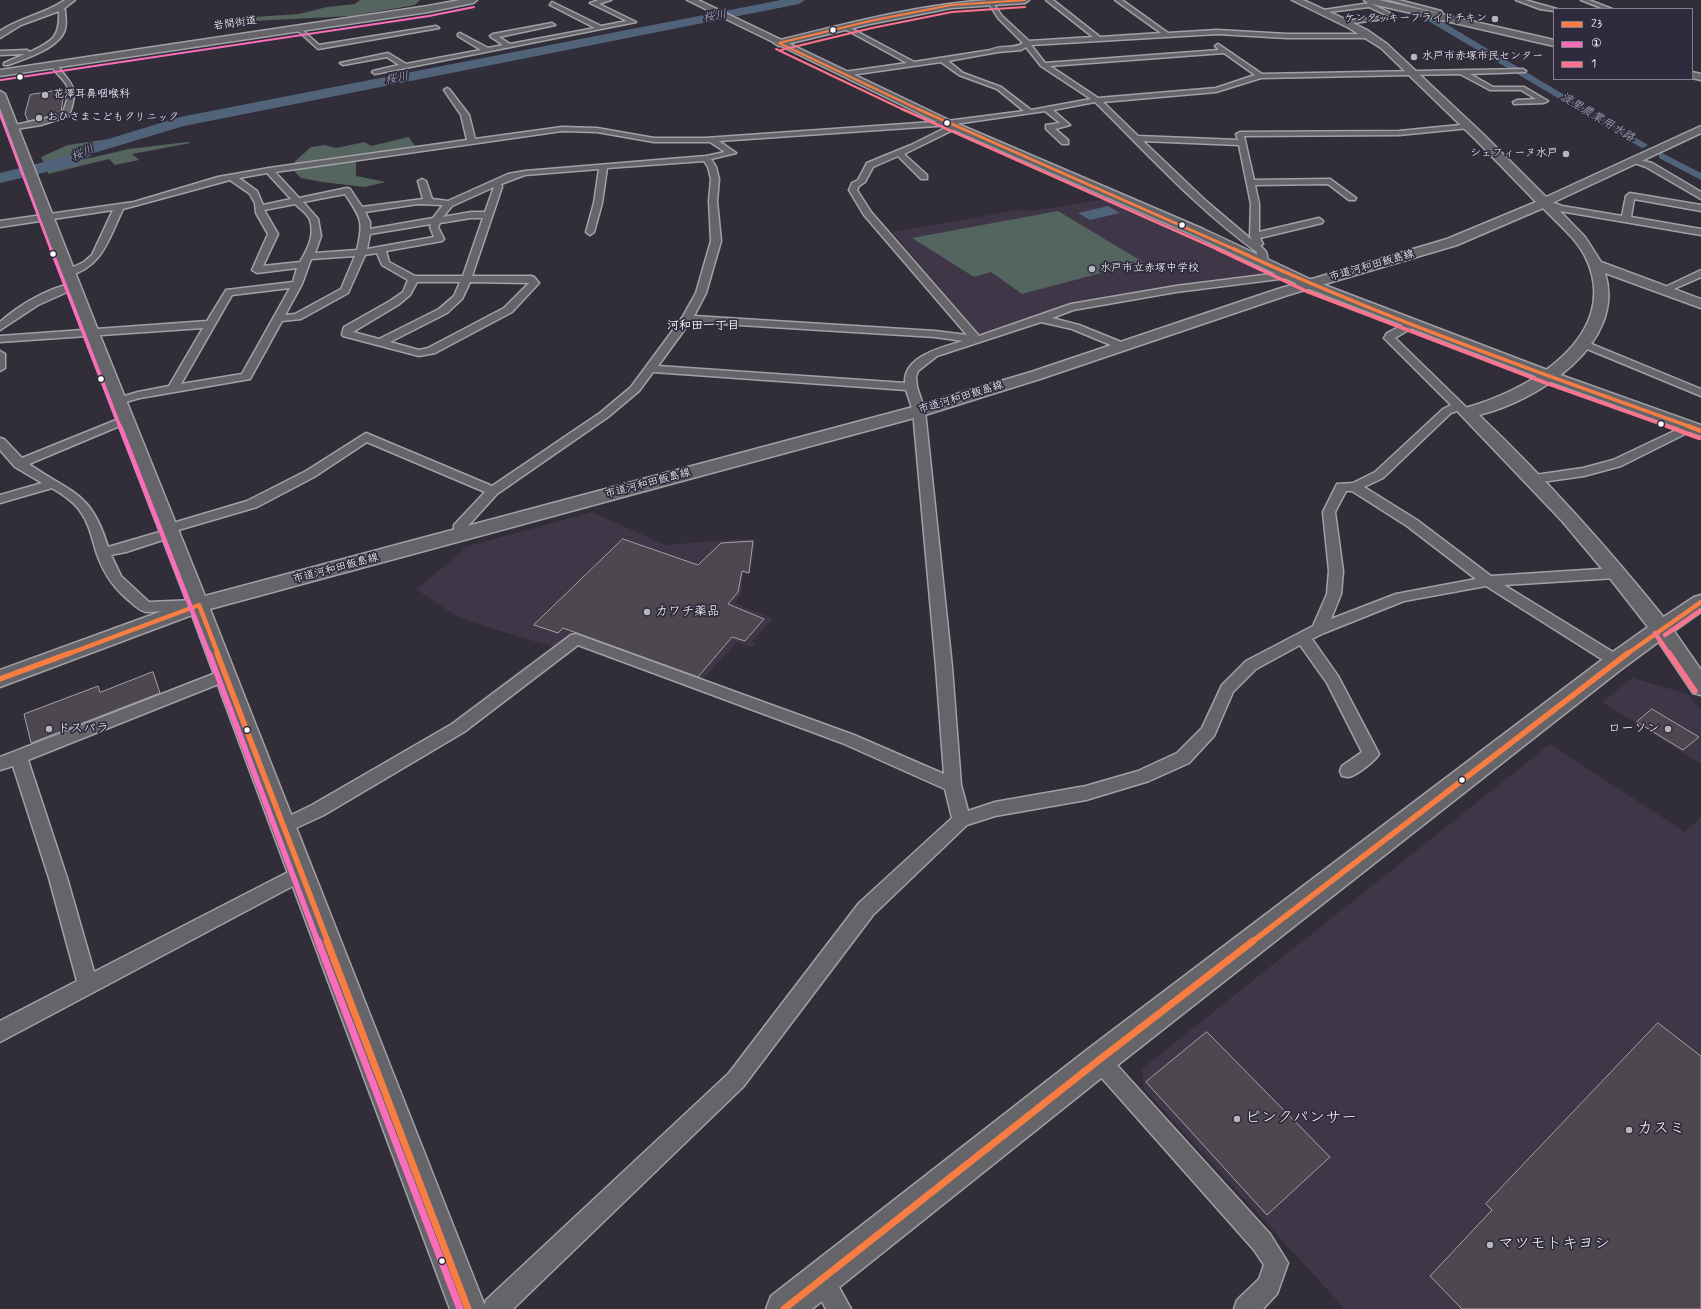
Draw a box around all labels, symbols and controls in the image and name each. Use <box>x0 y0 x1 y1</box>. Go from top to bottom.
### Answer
water label: 桜川 <box>702 8 728 26</box>
legend <box>1553 8 1693 80</box>
place label: ケンタッキーフライドチキン <box>1344 12 1487 26</box>
street label: 岩間街道 <box>212 14 258 34</box>
marker: ケンタッキーフライドチキン <box>1490 14 1500 24</box>
text: 23 <box>1591 16 1602 32</box>
unlabelled marker <box>828 25 838 35</box>
text: ① <box>1591 36 1602 52</box>
place label: 水戸市赤塚市民センター <box>1422 50 1543 64</box>
marker: 水戸市赤塚市民センター <box>1409 52 1419 62</box>
text: 1 <box>1591 56 1596 72</box>
water label: 桜川 <box>384 70 410 88</box>
unlabelled marker <box>15 72 25 82</box>
place label: 花澤耳鼻咽喉科 <box>53 88 130 102</box>
marker: 花澤耳鼻咽喉科 <box>40 90 50 100</box>
water label: 渡里農業用水路 <box>1557 90 1637 146</box>
place label: おひさまこどもクリニック <box>47 111 179 125</box>
marker: おひさまこどもクリニック <box>34 113 44 123</box>
unlabelled marker <box>942 118 952 128</box>
water label: 桜川 <box>69 142 97 166</box>
place label: シェフィーヌ水戸 <box>1470 147 1558 161</box>
marker: シェフィーヌ水戸 <box>1561 149 1571 159</box>
unlabelled marker <box>1177 220 1187 230</box>
street label: 市道河和田飯島線 <box>1328 248 1416 284</box>
unlabelled marker <box>48 249 58 259</box>
place label: 水戸市立赤塚中学校 <box>1100 262 1199 276</box>
marker: 水戸市立赤塚中学校 <box>1087 264 1097 274</box>
district label: 河和田一丁目 <box>667 319 739 333</box>
unlabelled marker <box>96 374 106 384</box>
street label: 市道河和田飯島線 <box>917 379 1005 417</box>
unlabelled marker <box>1656 419 1666 429</box>
street label: 市道河和田飯島線 <box>604 466 692 502</box>
street label: 市道河和田飯島線 <box>292 551 380 587</box>
place label: カワチ薬品 <box>655 604 720 620</box>
marker: カワチ薬品 <box>642 607 652 617</box>
place label: ドスパラ <box>57 721 109 737</box>
place label: ローソン <box>1608 721 1660 737</box>
marker: ドスパラ <box>44 724 54 734</box>
marker: ローソン <box>1663 724 1673 734</box>
unlabelled marker <box>242 725 252 735</box>
unlabelled marker <box>1457 775 1467 785</box>
place label: ピンクパンサー <box>1245 1109 1357 1129</box>
marker: ピンクパンサー <box>1232 1114 1242 1124</box>
place label: カスミ <box>1637 1120 1685 1140</box>
marker: カスミ <box>1624 1125 1634 1135</box>
place label: マツモトキヨシ <box>1498 1235 1610 1255</box>
marker: マツモトキヨシ <box>1485 1240 1495 1250</box>
unlabelled marker <box>437 1256 447 1266</box>

